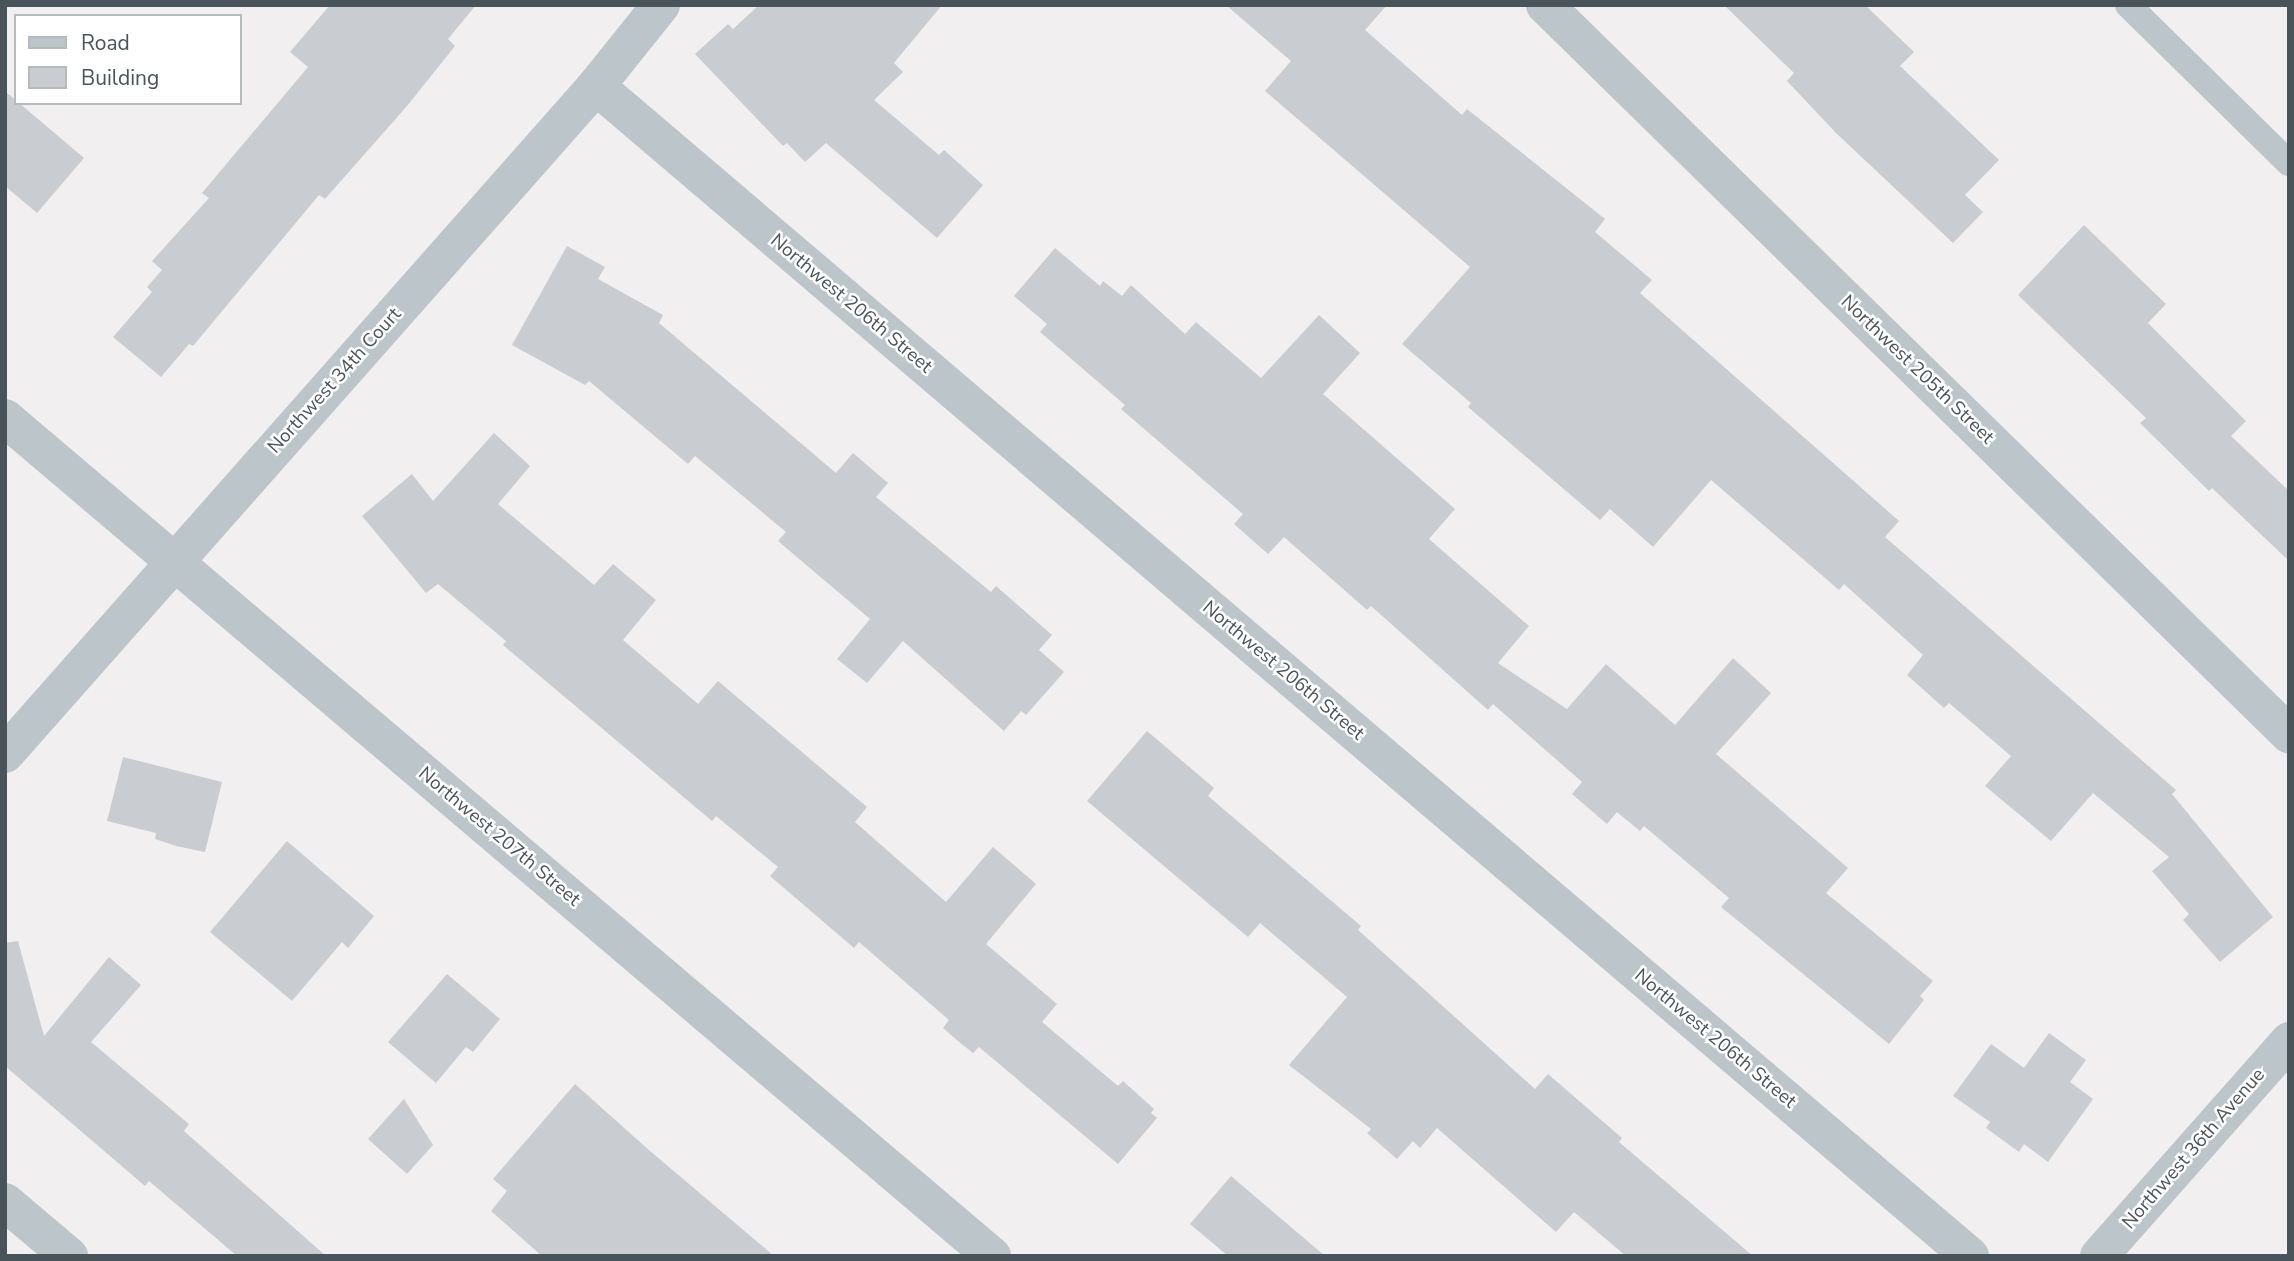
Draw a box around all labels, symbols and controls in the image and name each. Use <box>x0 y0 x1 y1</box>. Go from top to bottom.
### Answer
legend <box>14 14 242 105</box>
text: Road <box>81 29 130 57</box>
text: Building <box>81 64 159 92</box>
street label: Northwest 206th Street <box>765 230 937 378</box>
street label: Northwest 205th Street <box>1836 291 1998 449</box>
street label: Northwest 34th Court <box>264 303 406 459</box>
street label: Northwest 206th Street <box>1197 597 1369 745</box>
street label: Northwest 207th Street <box>413 763 585 911</box>
street label: Northwest 206th Street <box>1629 965 1801 1113</box>
street label: Northwest 36th Avenue <box>2118 1064 2270 1234</box>

